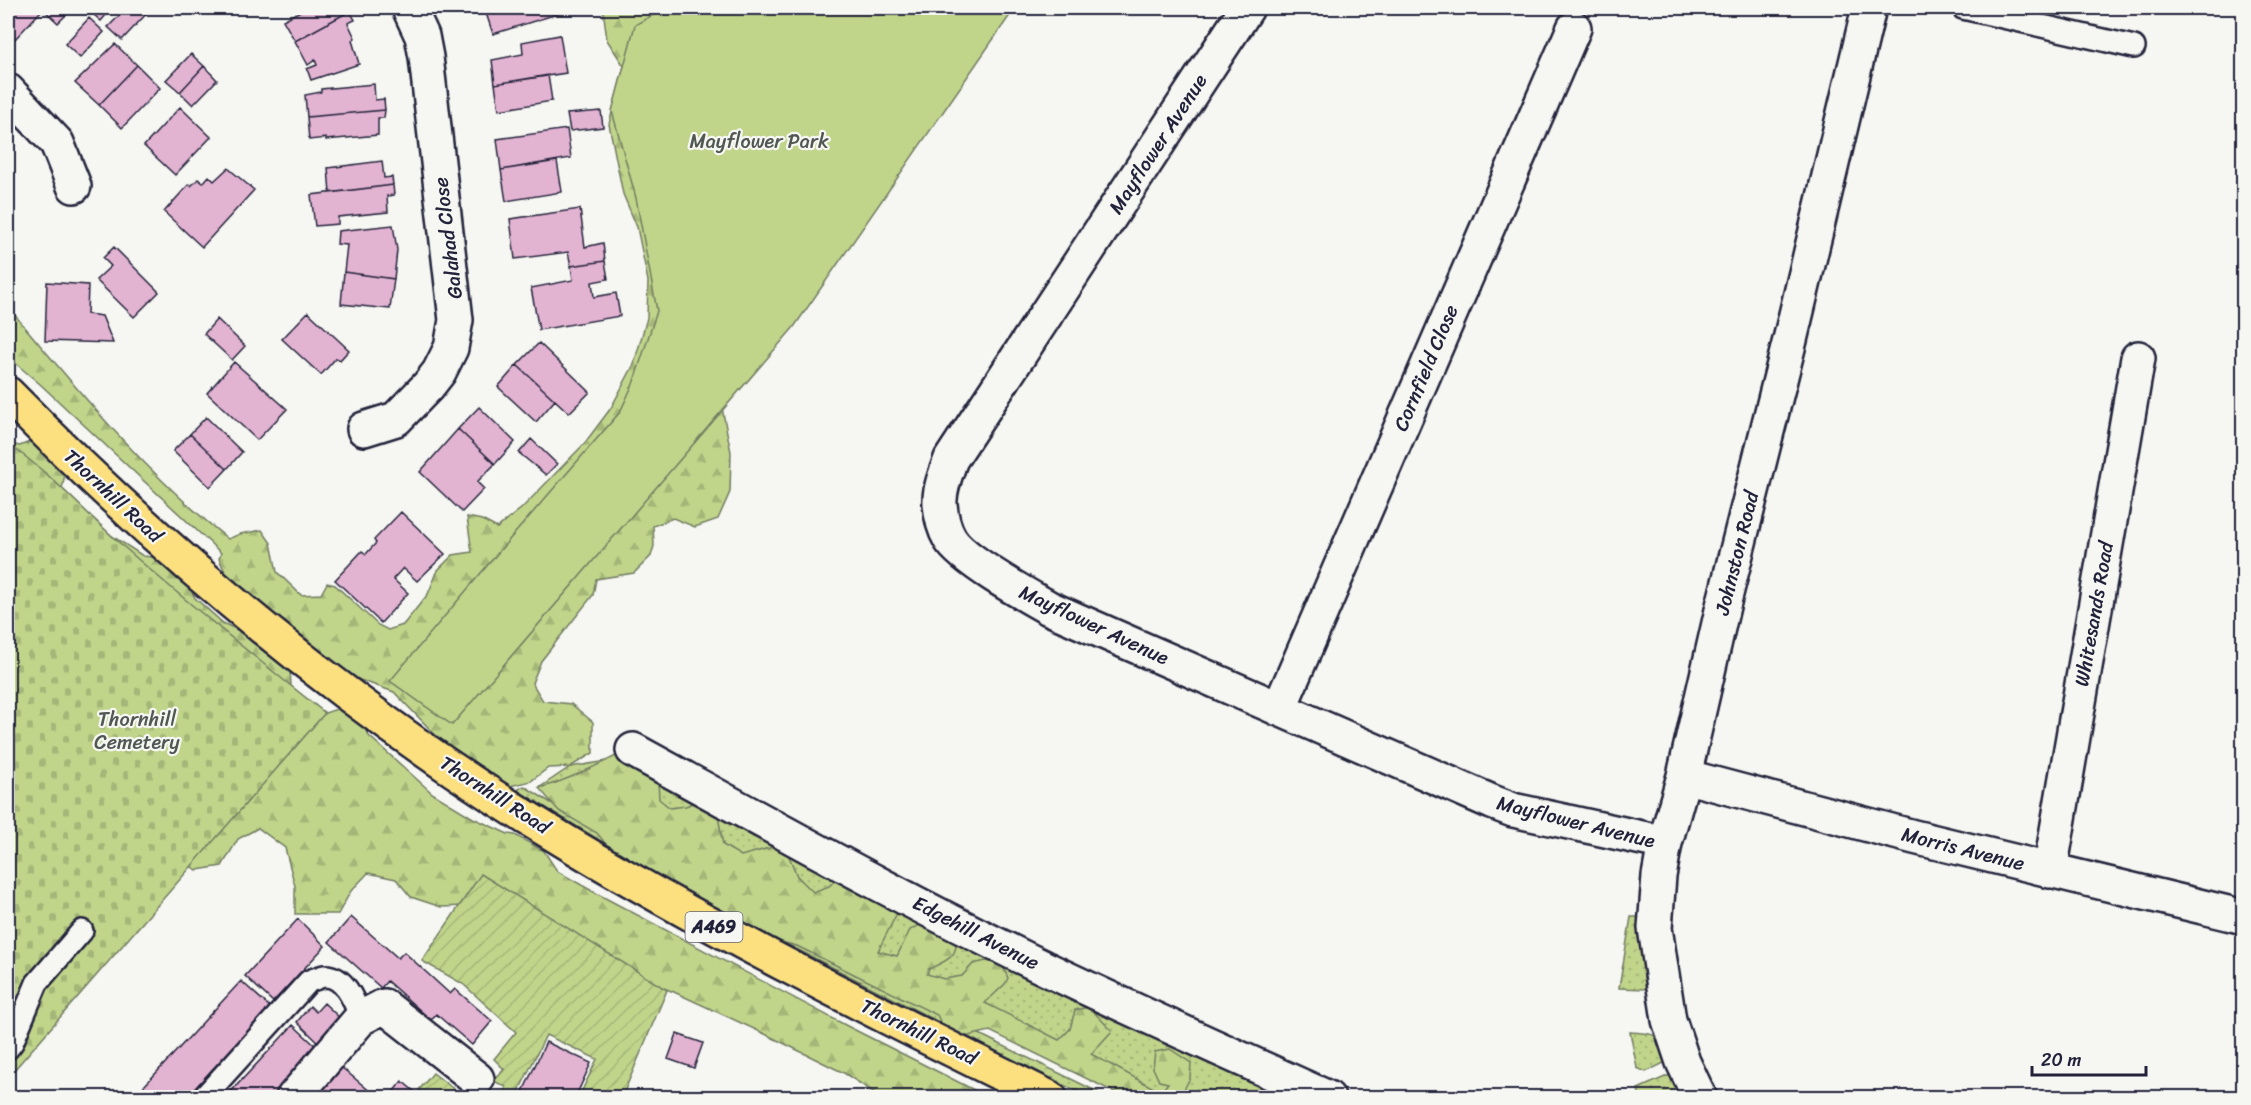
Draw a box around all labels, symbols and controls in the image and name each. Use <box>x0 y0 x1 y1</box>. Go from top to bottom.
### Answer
street label: Mayflower Avenue <box>1099 66 1217 221</box>
park label: Mayflower Park <box>689 124 829 159</box>
street label: Galahad Close <box>423 175 473 301</box>
street label: Cornfield Close <box>1384 299 1468 437</box>
street label: Thornhill Road <box>55 440 172 553</box>
street label: Johnston Road <box>1704 486 1770 620</box>
street label: Whitesands Road <box>2064 537 2124 689</box>
street label: Mayflower Avenue <box>1013 575 1175 675</box>
park label: Thornhill Cemetery <box>94 702 180 760</box>
street label: Thornhill Road <box>433 746 559 845</box>
street label: Mayflower Avenue <box>1493 785 1659 859</box>
street label: Morris Avenue <box>1898 817 2028 881</box>
street label: Edgehill Avenue <box>906 886 1046 980</box>
road number: A469 <box>686 912 742 942</box>
street label: Thornhill Road <box>855 989 985 1076</box>
scale bar <box>2032 1039 2146 1077</box>
text: 20 m <box>2041 1044 2081 1076</box>

